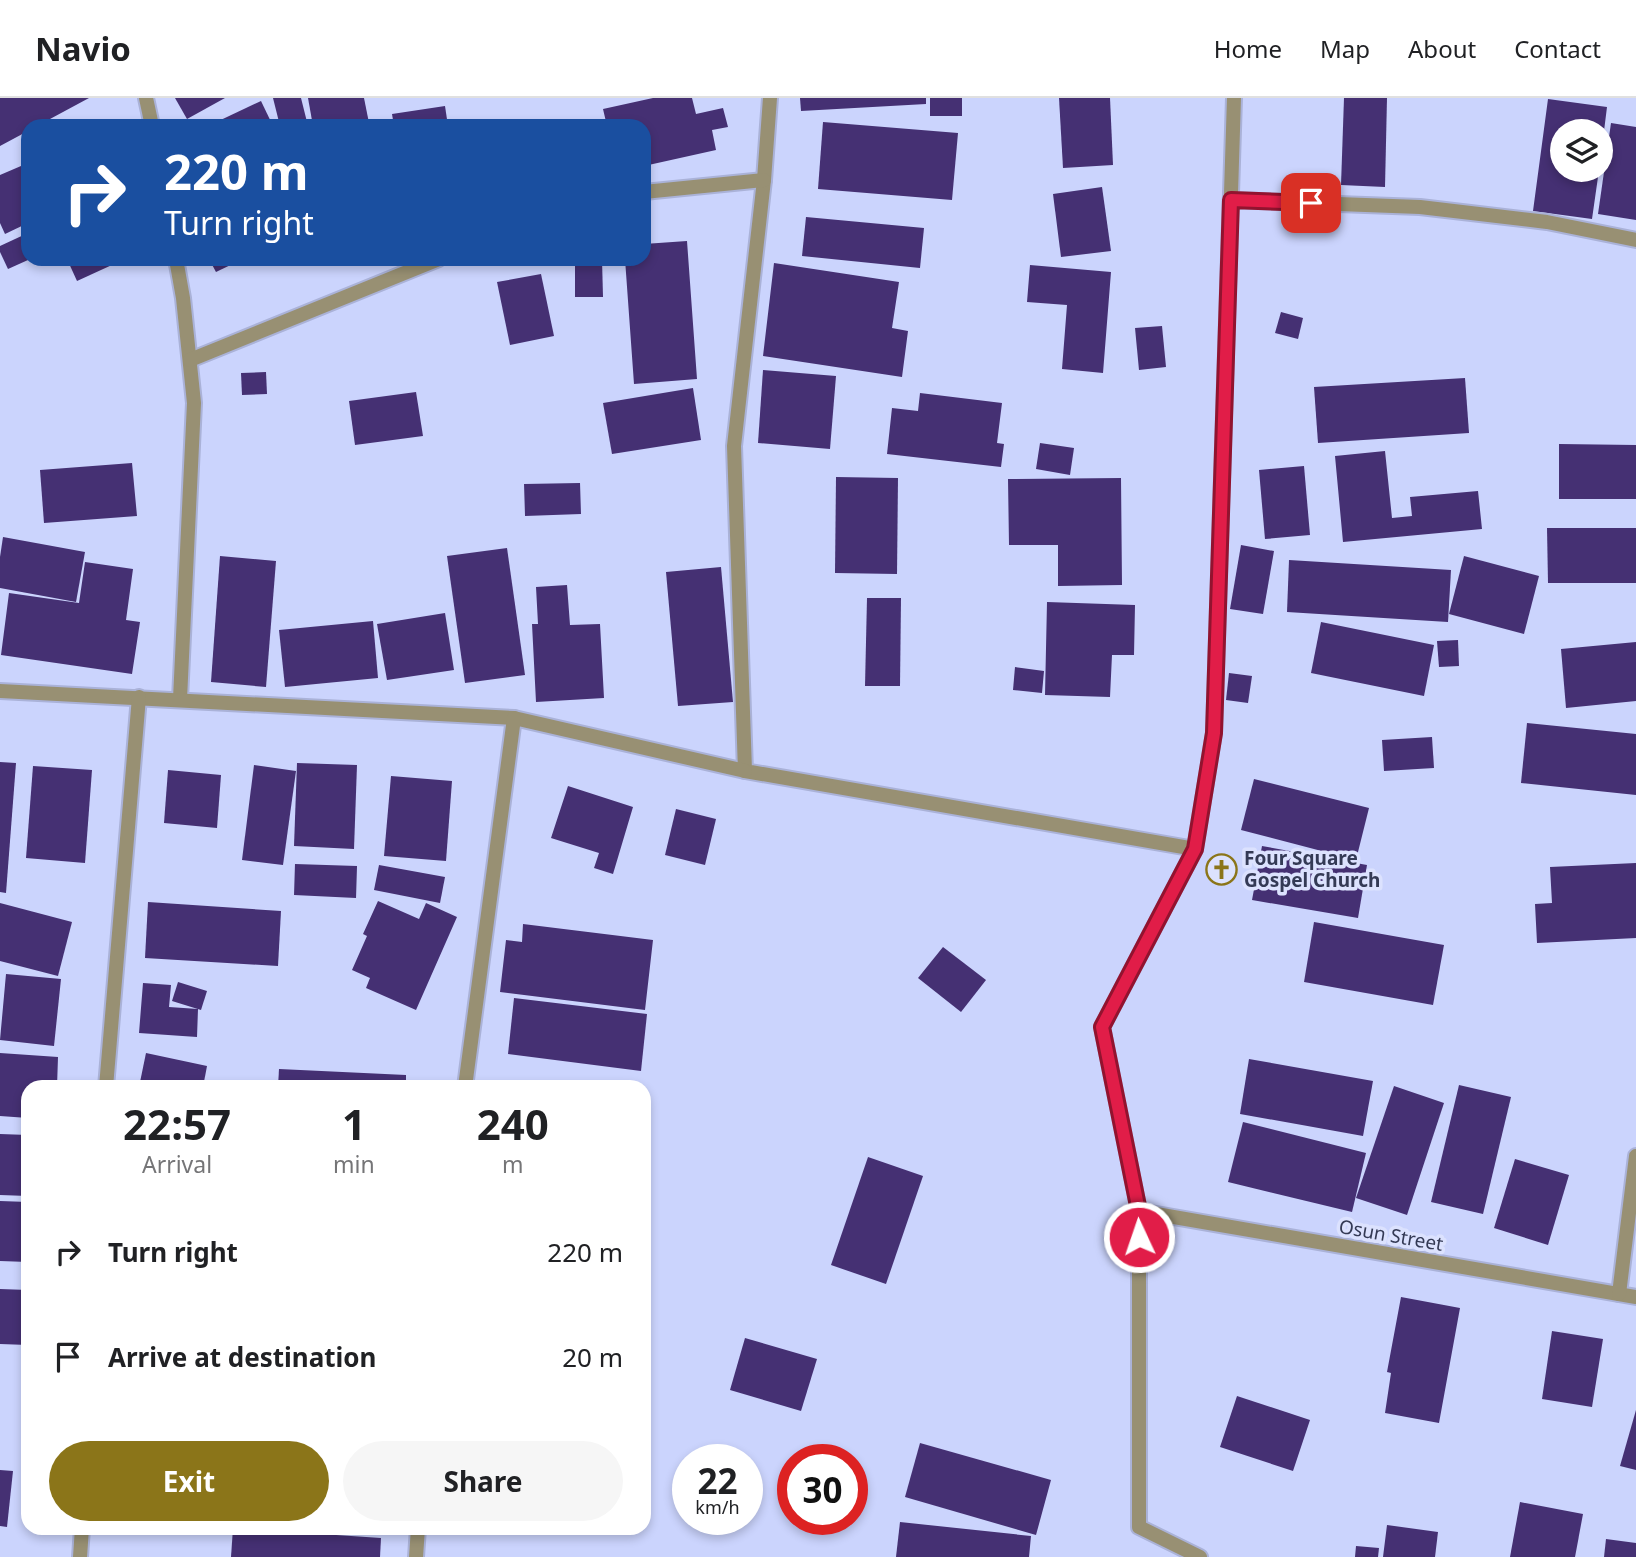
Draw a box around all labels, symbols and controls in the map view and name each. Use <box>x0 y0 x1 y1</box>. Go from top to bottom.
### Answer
text: Navio <box>35 26 131 71</box>
text: Home <box>1214 32 1282 65</box>
text: Map <box>1320 32 1370 65</box>
text: About <box>1408 32 1476 65</box>
text: Contact <box>1514 32 1601 65</box>
map controls <box>1550 119 1613 182</box>
button: layers <box>1550 119 1613 182</box>
text: 220 m <box>164 138 309 204</box>
icon: right <box>49 147 140 238</box>
pin <box>1281 173 1341 233</box>
icon: arrive <box>1292 184 1330 222</box>
text: Turn right <box>164 201 314 244</box>
place label: Four Square Gospel Church <box>1244 845 1380 893</box>
church icon: Four Square Gospel Church <box>1204 852 1238 886</box>
text: 22:57 <box>123 1095 231 1152</box>
text: 1 <box>342 1095 366 1152</box>
text: 240 <box>477 1095 549 1152</box>
text: Arrival <box>142 1148 212 1180</box>
text: min <box>333 1148 375 1180</box>
text: m <box>502 1148 524 1180</box>
position arrow <box>1102 1200 1176 1274</box>
street label: Osun Street <box>1337 1213 1445 1257</box>
icon: right <box>49 1233 87 1271</box>
text: Turn right <box>108 1234 238 1270</box>
text: 220 m <box>547 1234 623 1270</box>
icon: arrive <box>49 1338 87 1376</box>
text: Arrive at destination <box>108 1339 377 1375</box>
text: 20 m <box>562 1339 623 1375</box>
button: Exit <box>49 1441 329 1521</box>
button: Share <box>343 1441 623 1521</box>
speed limit sign: 30 <box>777 1444 868 1535</box>
text: 22 <box>697 1457 738 1504</box>
text: km/h <box>695 1495 740 1519</box>

